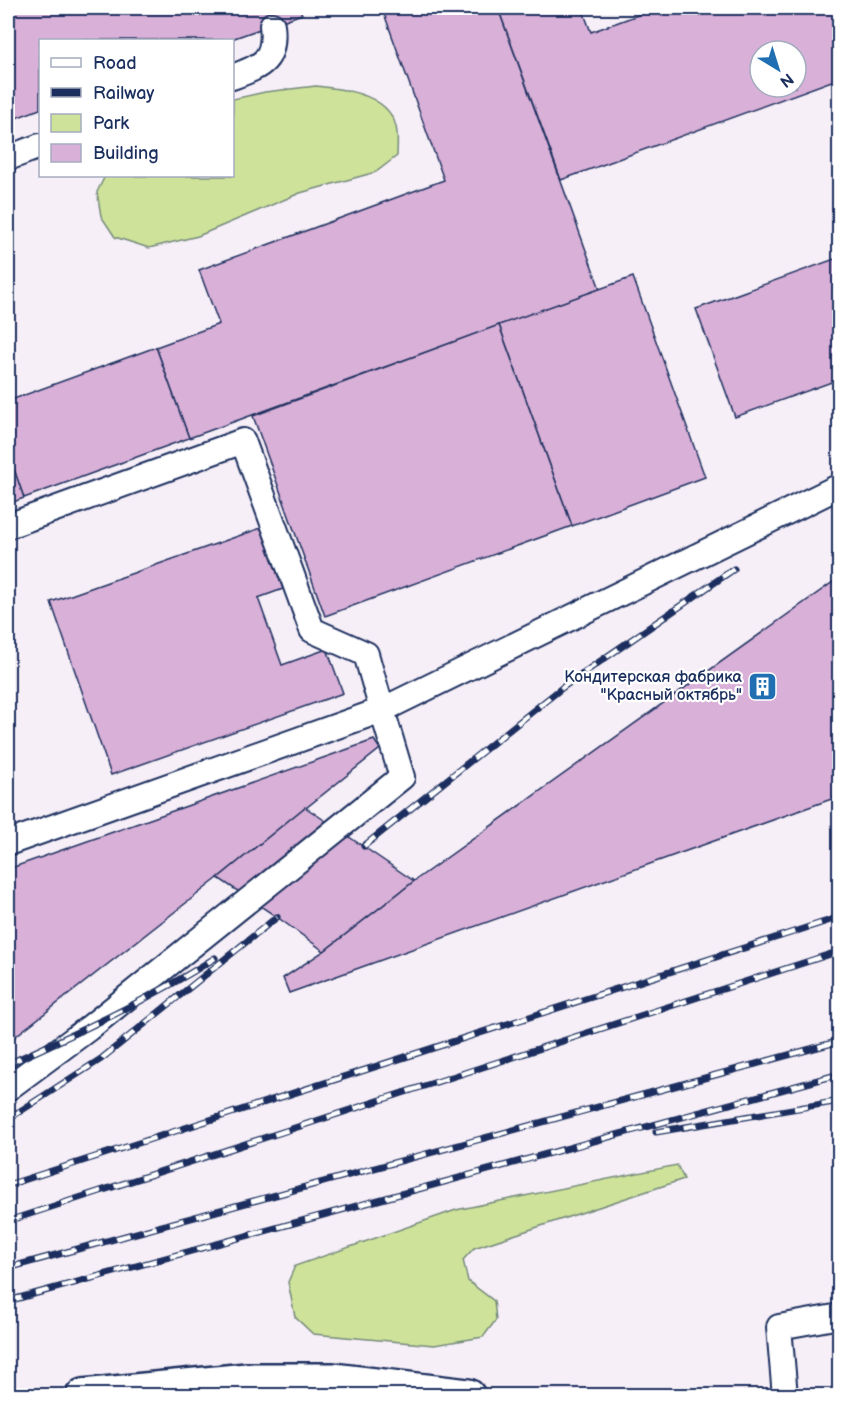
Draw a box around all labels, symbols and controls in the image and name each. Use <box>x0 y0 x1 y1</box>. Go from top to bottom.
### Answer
legend <box>39 39 234 177</box>
north arrow <box>748 39 808 99</box>
text: Road <box>93 53 137 74</box>
text: N <box>776 68 797 91</box>
text: Railway <box>93 83 155 104</box>
text: Park <box>93 113 129 134</box>
text: Building <box>93 143 159 164</box>
place label: Кондитерская фабрика "Красный октябрь" <box>564 668 743 705</box>
building icon: Кондитерская фабрика "Красный октябрь" <box>747 670 779 702</box>

